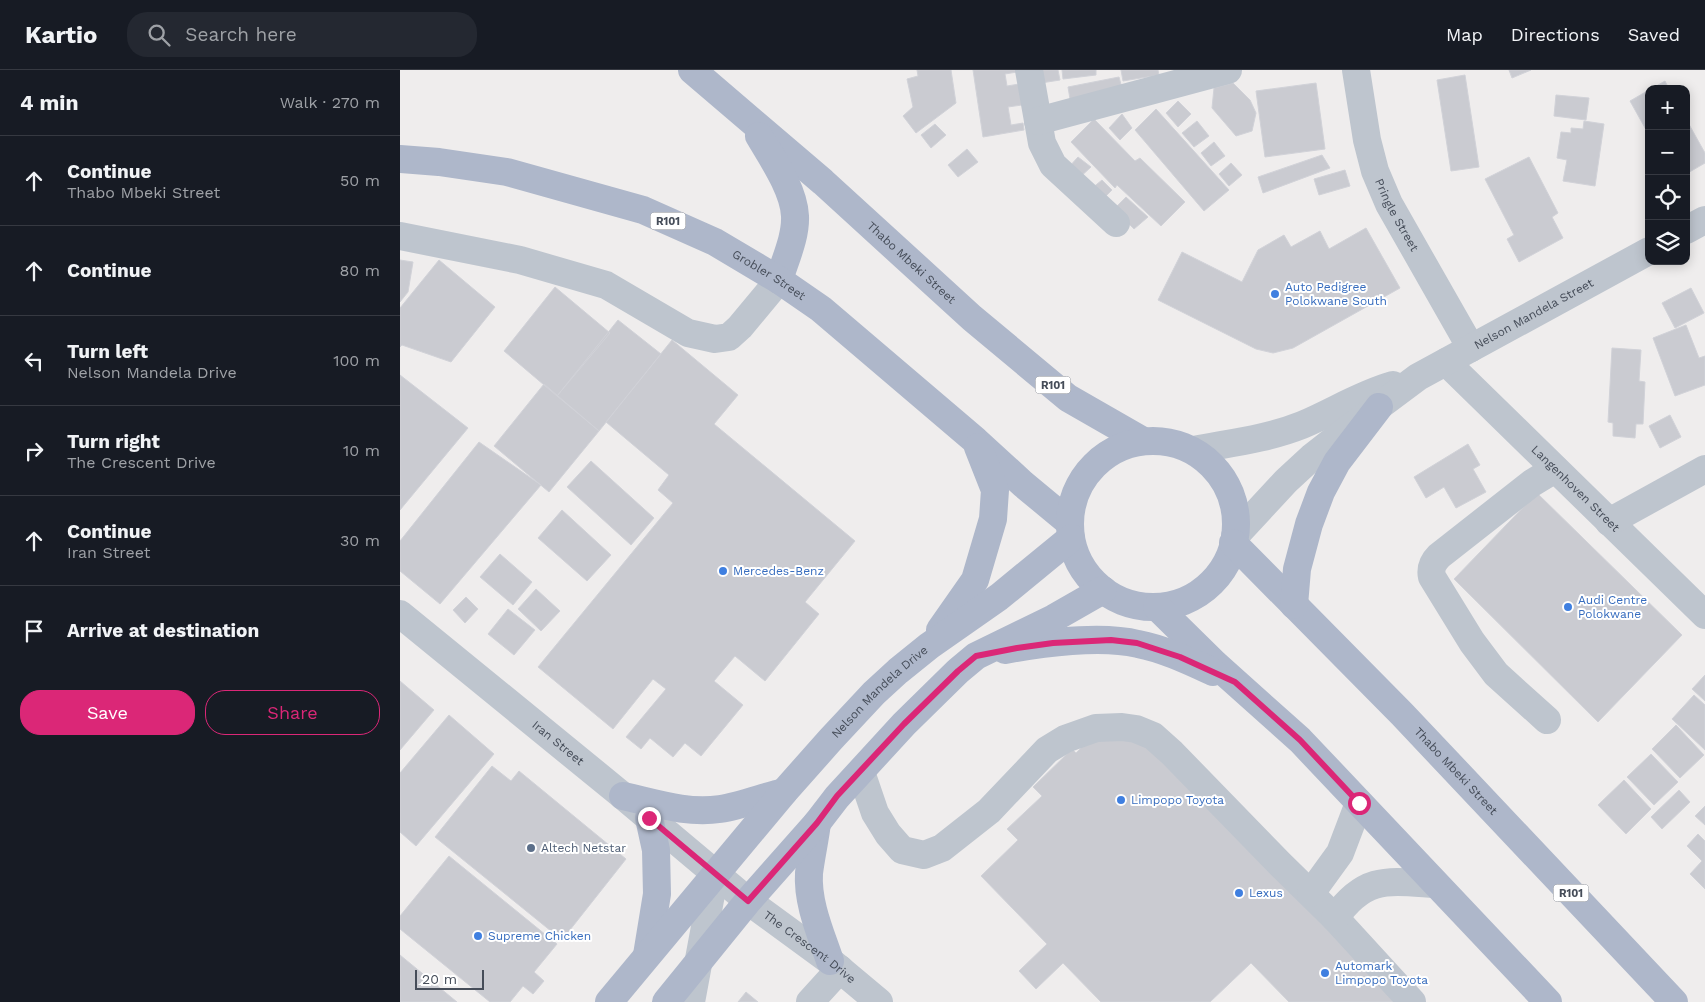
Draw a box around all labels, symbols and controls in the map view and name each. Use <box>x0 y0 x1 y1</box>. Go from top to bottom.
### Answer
search box <box>127 12 477 57</box>
text: Kartio <box>25 21 97 49</box>
icon: search <box>145 21 173 49</box>
text: Search here <box>185 23 297 46</box>
text: Map <box>1446 24 1483 45</box>
text: Directions <box>1511 24 1600 45</box>
text: Saved <box>1628 24 1680 45</box>
map controls <box>1645 85 1690 265</box>
button: + <box>1645 85 1690 130</box>
text: 4 min <box>20 90 78 115</box>
text: Walk · 270 m <box>280 93 380 112</box>
button: − <box>1645 130 1690 175</box>
text: Continue <box>67 160 151 183</box>
icon: ahead <box>20 167 48 195</box>
text: 50 m <box>340 171 380 190</box>
button: locate <box>1645 175 1690 220</box>
street label: Pringle Street <box>1372 177 1421 254</box>
text: Thabo Mbeki Street <box>67 183 220 202</box>
road number: R101 <box>650 212 686 230</box>
street label: Thabo Mbeki Street <box>864 219 959 307</box>
button: layers <box>1645 220 1690 265</box>
street label: Grobler Street <box>730 247 808 303</box>
icon: ahead <box>20 257 48 285</box>
text: Continue <box>67 259 151 282</box>
text: 80 m <box>339 261 380 280</box>
street label: Nelson Mandela Street <box>1472 276 1596 352</box>
place label: Auto Pedigree Polokwane South <box>1285 280 1387 308</box>
marker: Auto Pedigree Polokwane South <box>1269 288 1281 300</box>
text: Turn left <box>67 340 148 363</box>
icon: left <box>20 347 48 375</box>
text: 100 m <box>333 351 380 370</box>
text: Nelson Mandela Drive <box>67 363 237 382</box>
road number: R101 <box>1036 376 1070 394</box>
text: Turn right <box>67 430 160 453</box>
icon: right <box>20 437 48 465</box>
text: 10 m <box>343 441 380 460</box>
street label: Langenhoven Street <box>1528 442 1622 535</box>
text: The Crescent Drive <box>67 453 216 472</box>
text: Continue <box>67 520 151 543</box>
icon: ahead <box>20 527 48 555</box>
text: 30 m <box>340 531 380 550</box>
text: Iran Street <box>67 543 151 562</box>
place label: Mercedes-Benz <box>733 564 824 578</box>
marker: Mercedes-Benz <box>717 565 729 577</box>
place label: Audi Centre Polokwane <box>1578 593 1647 621</box>
marker: Audi Centre Polokwane <box>1562 601 1574 613</box>
icon: arrive <box>20 617 48 645</box>
text: Arrive at destination <box>67 619 259 642</box>
street label: Nelson Mandela Drive <box>829 643 930 741</box>
button: Save <box>20 690 195 735</box>
button: Share <box>205 690 380 735</box>
street label: Iran Street <box>529 718 587 768</box>
street label: Thabo Mbeki Street <box>1411 725 1501 818</box>
route start <box>1348 792 1371 815</box>
place label: Limpopo Toyota <box>1131 793 1224 807</box>
marker: Limpopo Toyota <box>1115 794 1127 806</box>
route end <box>638 807 661 830</box>
place label: Altech Netstar <box>541 841 626 855</box>
marker: Altech Netstar <box>525 842 537 854</box>
road number: R101 <box>1554 884 1588 901</box>
place label: Lexus <box>1249 886 1283 900</box>
marker: Lexus <box>1233 887 1245 899</box>
street label: The Crescent Drive <box>761 908 858 986</box>
place label: Supreme Chicken <box>488 929 591 943</box>
marker: Supreme Chicken <box>472 930 484 942</box>
place label: Automark Limpopo Toyota <box>1335 959 1428 987</box>
scale bar <box>415 967 484 990</box>
marker: Automark Limpopo Toyota <box>1319 967 1331 979</box>
text: 20 m <box>422 971 457 987</box>

